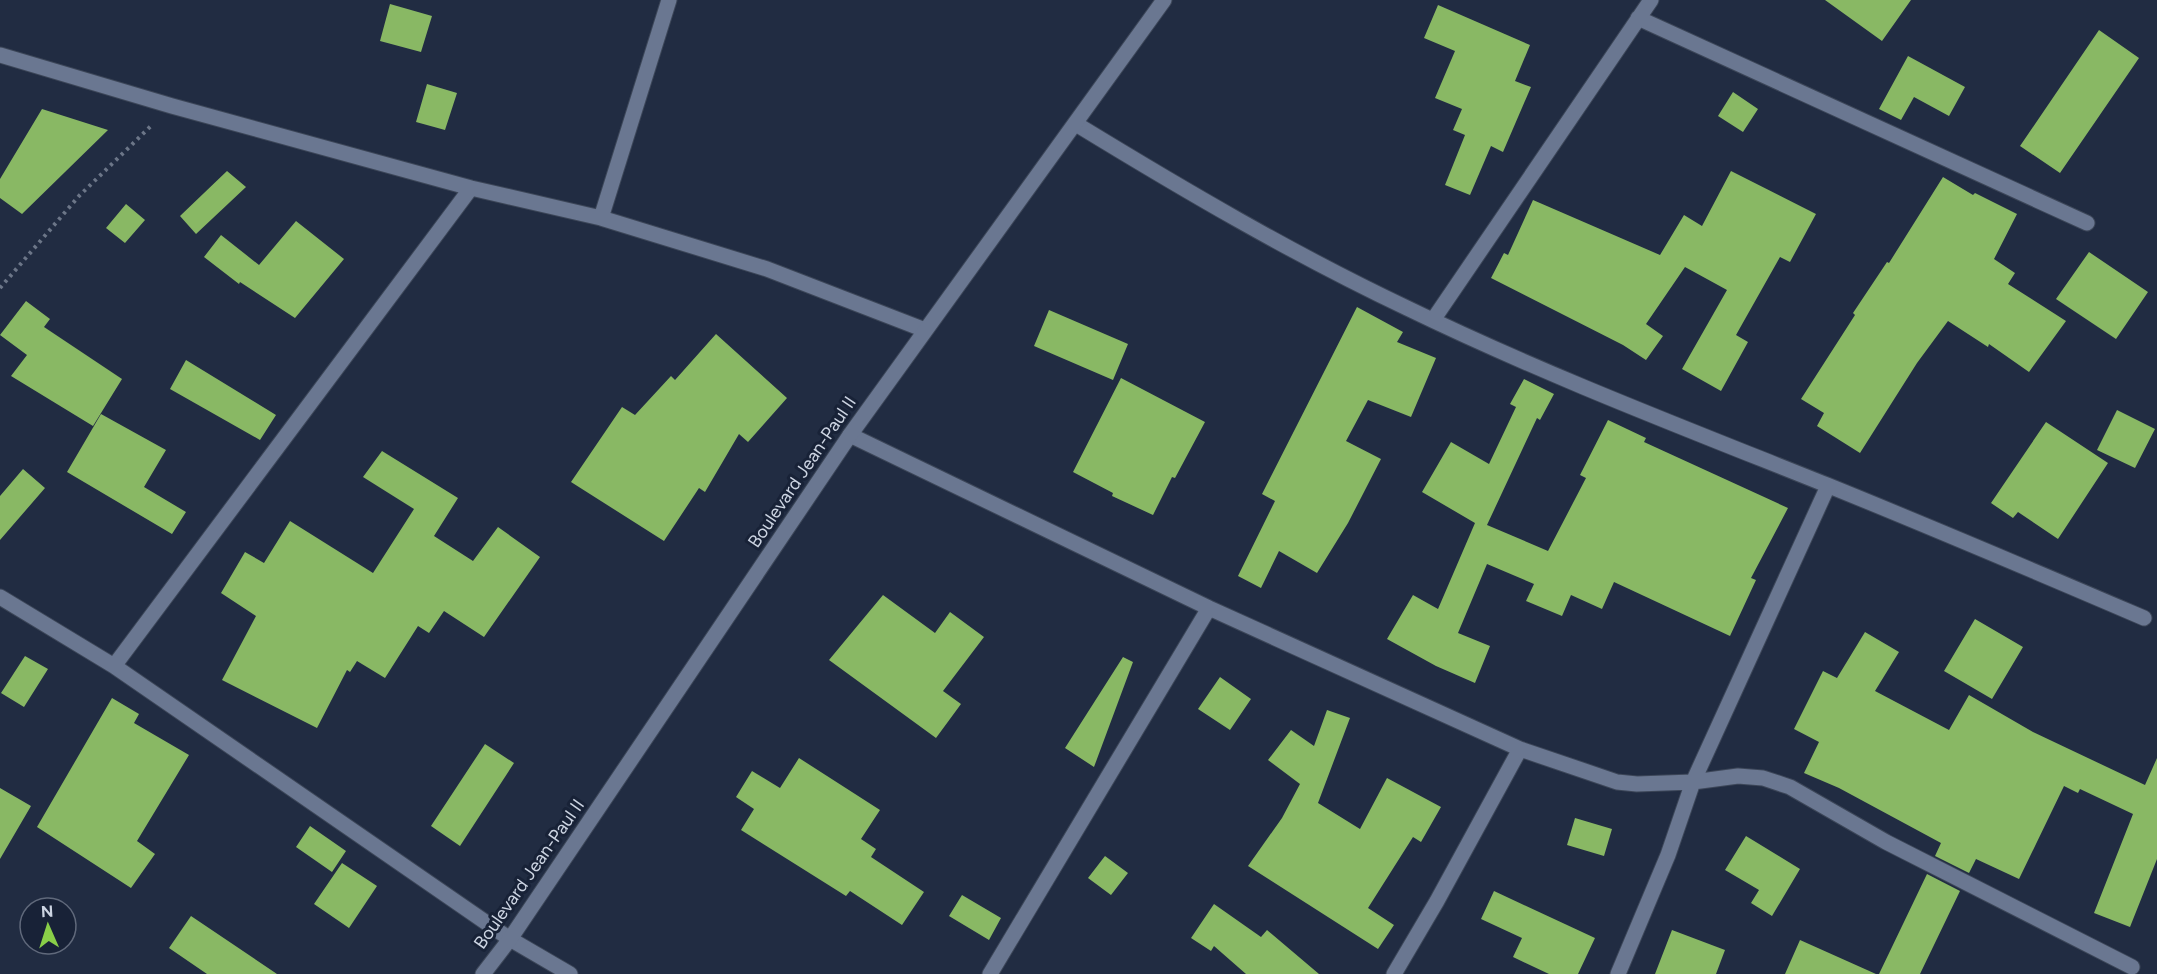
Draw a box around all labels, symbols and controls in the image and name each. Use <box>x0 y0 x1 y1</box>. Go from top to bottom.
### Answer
street label: Boulevard Jean-Paul II <box>743 392 861 552</box>
street label: Boulevard Jean-Paul II <box>469 795 589 953</box>
north arrow <box>18 896 78 956</box>
text: N <box>41 902 54 921</box>

